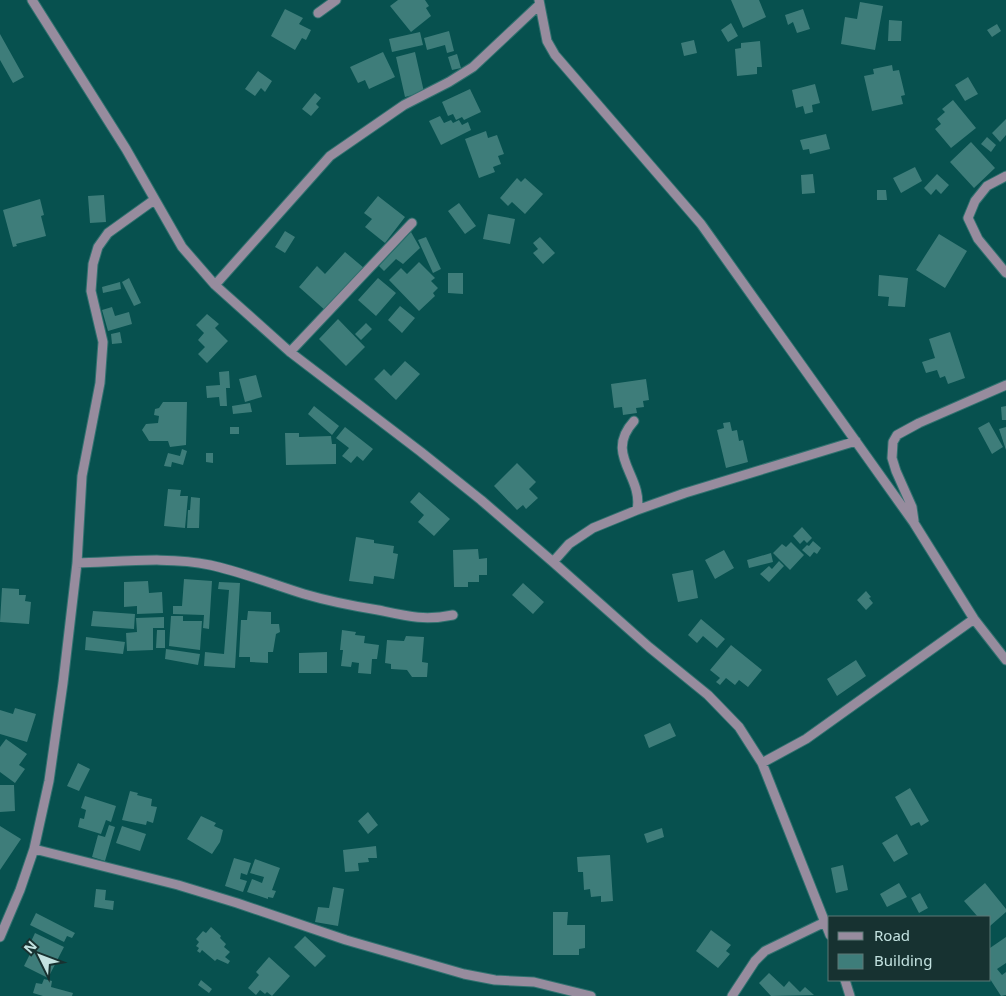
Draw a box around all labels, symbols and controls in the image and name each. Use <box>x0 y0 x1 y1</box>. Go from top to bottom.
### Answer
legend <box>828 916 991 981</box>
text: Road <box>874 925 910 945</box>
north arrow <box>15 931 65 981</box>
text: N <box>19 936 41 958</box>
text: Building <box>874 950 932 970</box>

